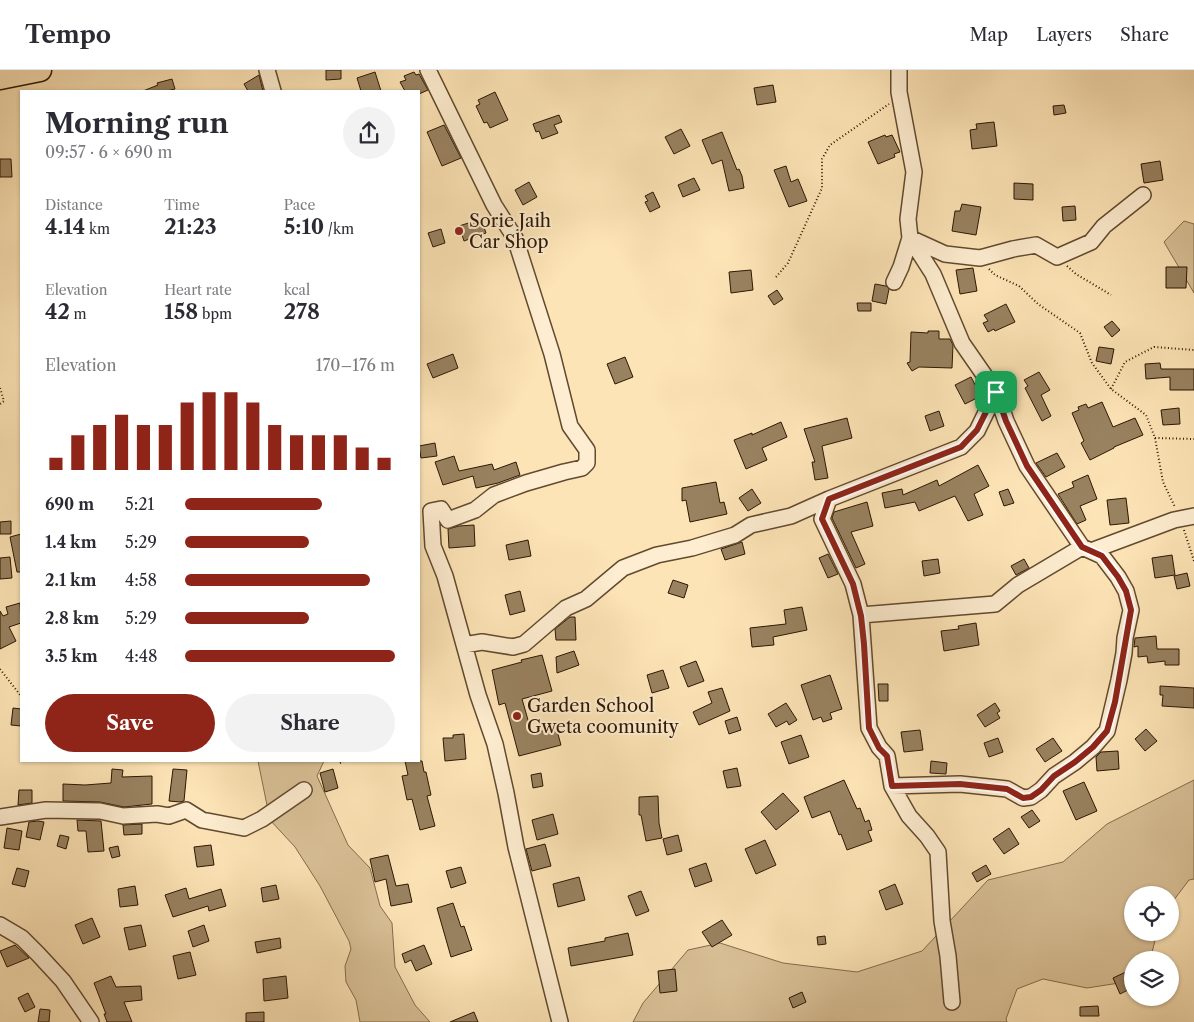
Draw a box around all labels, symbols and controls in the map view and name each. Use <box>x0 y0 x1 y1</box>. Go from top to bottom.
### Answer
text: Tempo <box>25 20 111 49</box>
text: Map <box>970 24 1008 46</box>
text: Layers <box>1036 24 1092 46</box>
text: Share <box>1120 24 1169 46</box>
text: Morning run <box>45 106 229 140</box>
button: share <box>343 107 395 159</box>
text: 09:57 · 6 × 690 m <box>45 142 172 162</box>
text: Distance <box>45 196 103 214</box>
text: Time <box>164 196 200 214</box>
text: Pace <box>284 196 315 214</box>
place label: Sorie Jaih Car Shop <box>469 210 551 253</box>
text: 4.14 <box>45 214 85 239</box>
text: 21:23 <box>164 214 217 239</box>
text: 5:10 <box>284 214 324 239</box>
text: km <box>85 220 110 238</box>
text: /km <box>324 220 354 238</box>
marker: Sorie Jaih Car Shop <box>453 225 465 237</box>
text: Elevation <box>45 281 108 299</box>
text: Heart rate <box>164 281 232 299</box>
text: kcal <box>284 281 310 299</box>
text: 42 <box>45 299 70 324</box>
text: 158 <box>164 299 198 324</box>
text: 278 <box>284 299 320 324</box>
text: m <box>70 305 87 323</box>
text: bpm <box>198 305 232 323</box>
text: Elevation <box>45 355 116 375</box>
text: 170–176 m <box>316 355 395 375</box>
pin <box>975 371 1017 413</box>
icon: arrive <box>982 378 1010 406</box>
text: 690 m <box>45 494 94 514</box>
text: 5:21 <box>125 494 154 514</box>
text: 1.4 km <box>45 532 97 552</box>
text: 5:29 <box>125 532 157 552</box>
text: 2.1 km <box>45 570 97 590</box>
text: 4:58 <box>125 570 157 590</box>
text: 2.8 km <box>45 608 99 628</box>
text: 5:29 <box>125 608 157 628</box>
text: 3.5 km <box>45 646 98 666</box>
text: 4:48 <box>125 646 157 666</box>
button: Save <box>45 694 215 752</box>
button: Share <box>225 694 395 752</box>
place label: Garden School Gweta coomunity <box>527 695 680 738</box>
marker: Garden School Gweta coomunity <box>511 710 523 722</box>
map controls <box>1124 886 1179 1006</box>
button: locate <box>1124 886 1179 941</box>
button: layers <box>1124 951 1179 1006</box>

